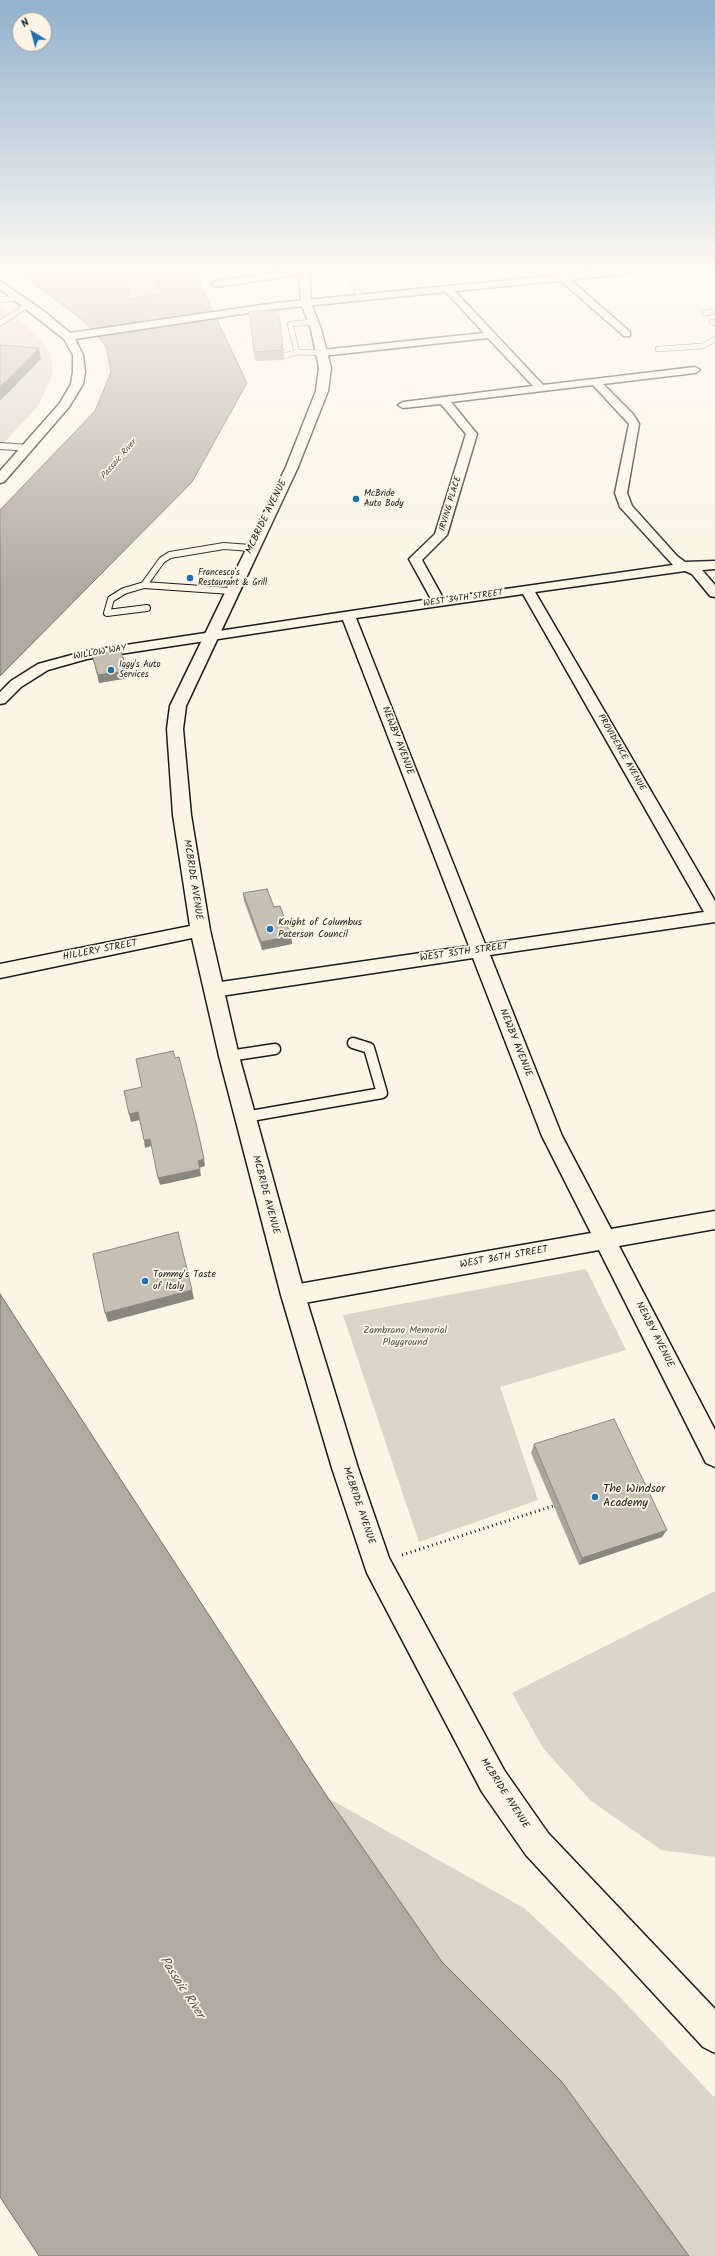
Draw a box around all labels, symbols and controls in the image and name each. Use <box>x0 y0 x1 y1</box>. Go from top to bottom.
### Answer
north arrow <box>12 12 52 52</box>
text: N <box>17 14 34 32</box>
water label: Passaic River <box>99 438 139 482</box>
street label: IRVING PLACE <box>438 475 464 533</box>
street label: MCBRIDE AVENUE <box>244 478 290 556</box>
place label: McBride Auto Body <box>364 489 403 510</box>
marker: McBride Auto Body <box>351 494 361 504</box>
place label: Francesco's Restaurant & Grill <box>198 568 267 589</box>
marker: Francesco's Restaurant & Grill <box>185 573 195 583</box>
street label: WEST 34TH STREET <box>423 588 503 610</box>
street label: WILLOW WAY <box>73 643 127 663</box>
place label: Iggy's Auto Services <box>119 660 161 681</box>
marker: Iggy's Auto Services <box>106 665 116 675</box>
street label: NEWBY AVENUE <box>378 705 416 777</box>
street label: PROVIDENCE AVENUE <box>595 713 647 793</box>
street label: MCBRIDE AVENUE <box>180 839 204 921</box>
place label: Knight of Columbus Paterson Council <box>278 917 362 940</box>
marker: Knight of Columbus Paterson Council <box>265 924 275 934</box>
street label: HILLERY STREET <box>62 938 138 964</box>
street label: WEST 35TH STREET <box>419 941 509 965</box>
street label: NEWBY AVENUE <box>496 1007 534 1079</box>
street label: MCBRIDE AVENUE <box>249 1154 281 1236</box>
street label: WEST 36TH STREET <box>459 1244 549 1272</box>
place label: Tommy's Taste of Italy <box>153 1269 216 1292</box>
marker: Tommy's Taste of Italy <box>140 1276 150 1286</box>
street label: NEWBY AVENUE <box>632 1300 676 1370</box>
park label: Zambrano Memorial Playground <box>363 1325 447 1348</box>
street label: MCBRIDE AVENUE <box>339 1466 377 1546</box>
place label: The Windsor Academy <box>603 1483 665 1511</box>
marker: The Windsor Academy <box>590 1492 600 1502</box>
street label: MCBRIDE AVENUE <box>477 1757 531 1831</box>
water label: Passaic River <box>155 1954 207 2022</box>

